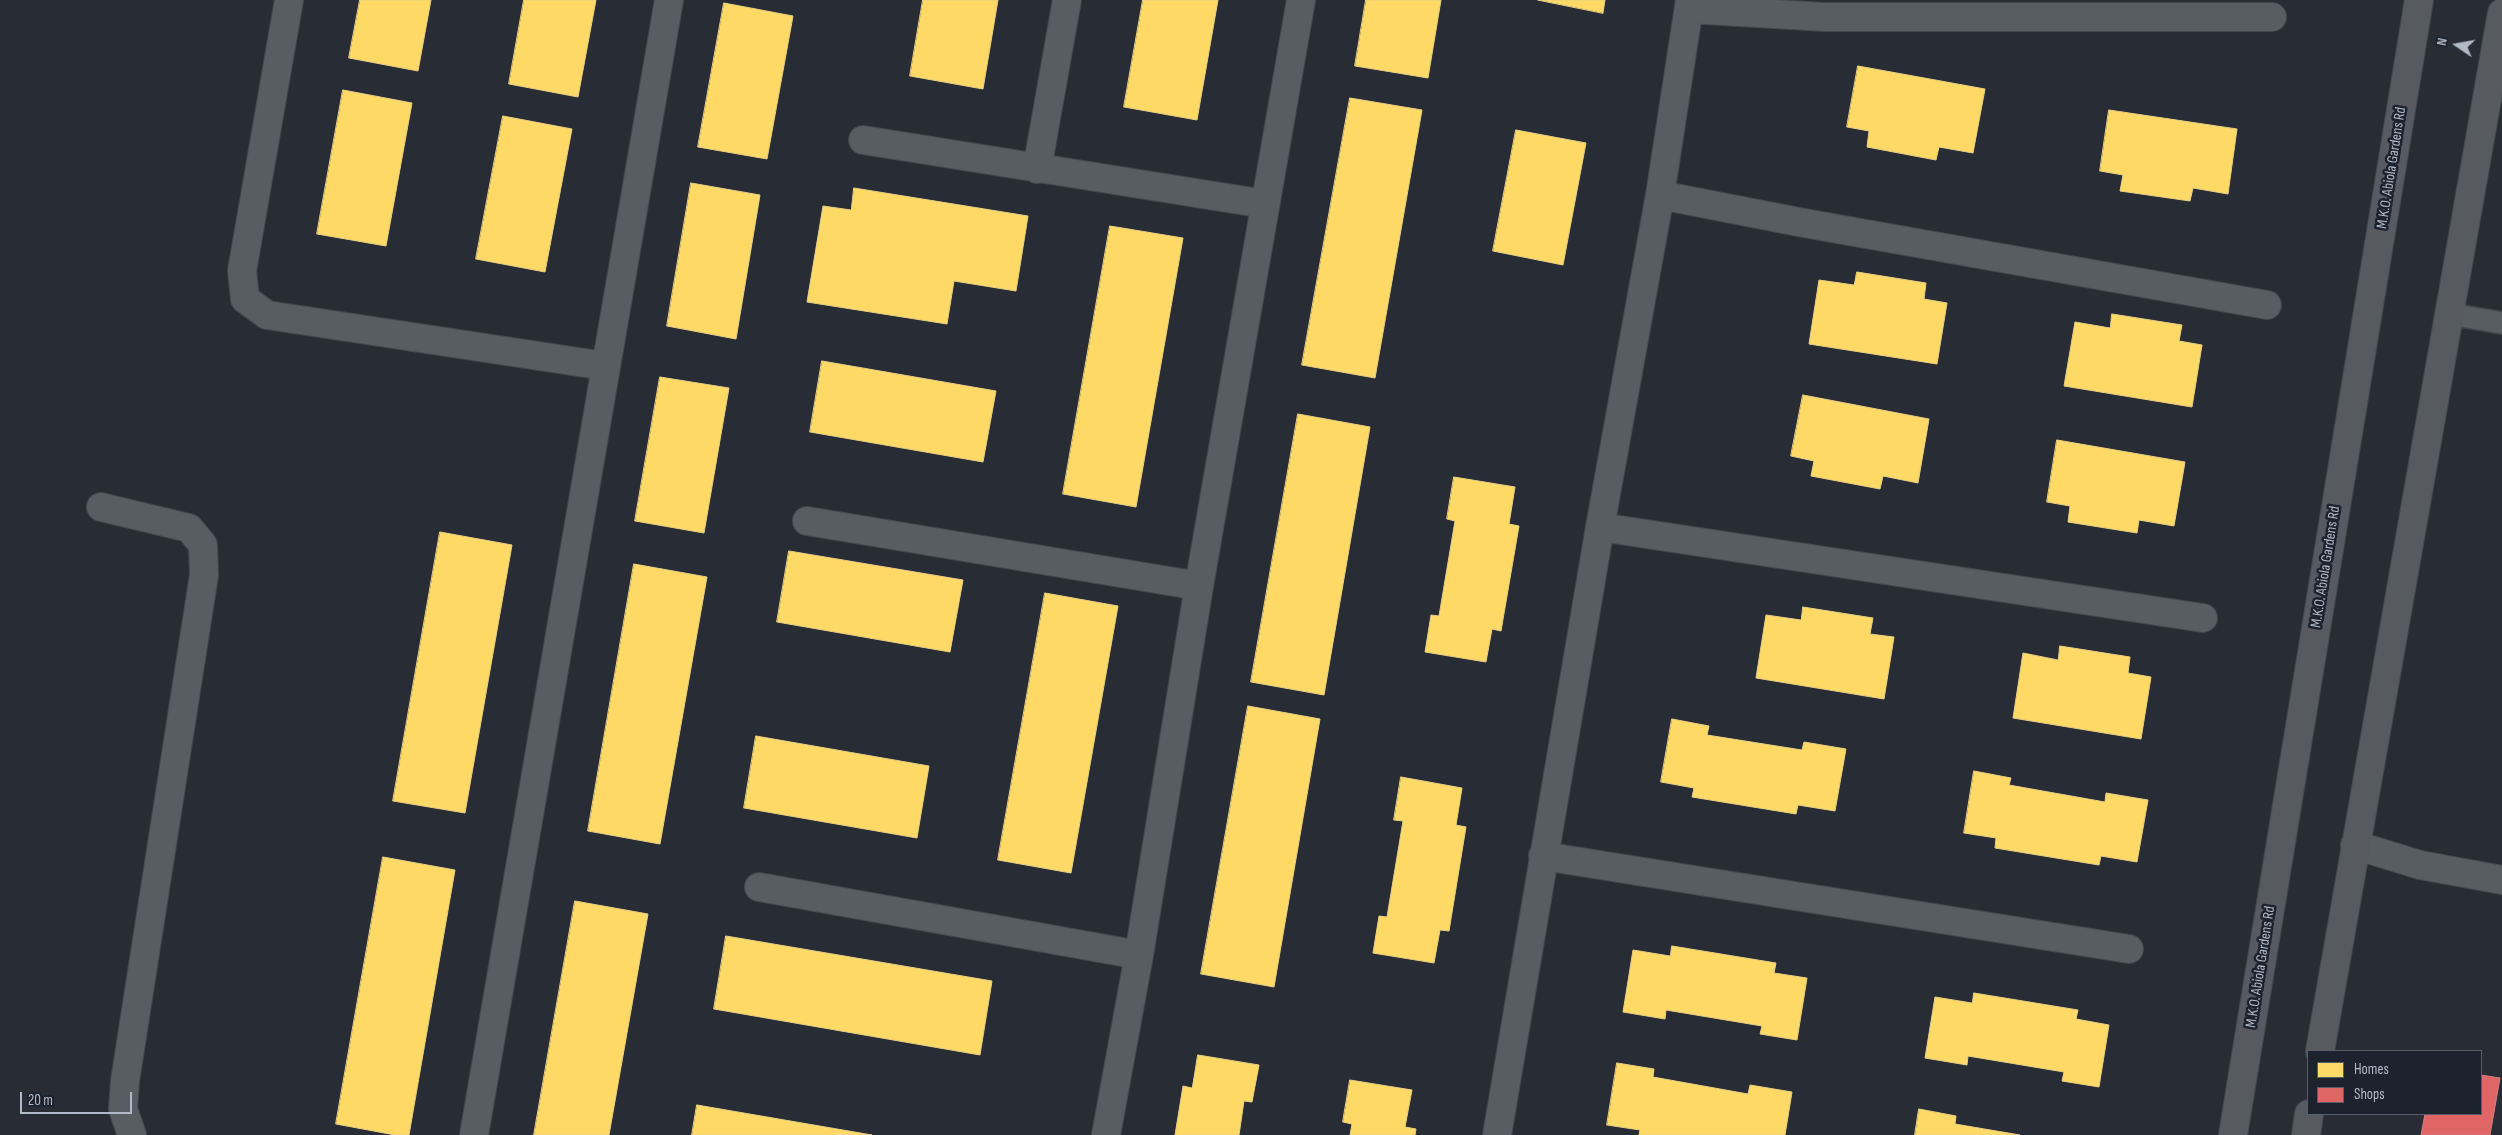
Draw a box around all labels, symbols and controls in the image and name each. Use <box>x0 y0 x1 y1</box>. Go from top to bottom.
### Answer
north arrow <box>2432 20 2482 70</box>
text: N <box>2433 36 2451 47</box>
street label: M.K.O. Abiola Gardens Rd <box>2373 106 2411 230</box>
street label: M.K.O. Abiola Gardens Rd <box>2307 505 2345 629</box>
street label: M.K.O. Abiola Gardens Rd <box>2242 905 2280 1029</box>
legend <box>2307 1050 2482 1115</box>
text: Homes <box>2354 1060 2389 1079</box>
scale bar <box>22 1082 135 1114</box>
text: Shops <box>2354 1085 2385 1104</box>
text: 20 m <box>28 1091 53 1110</box>

